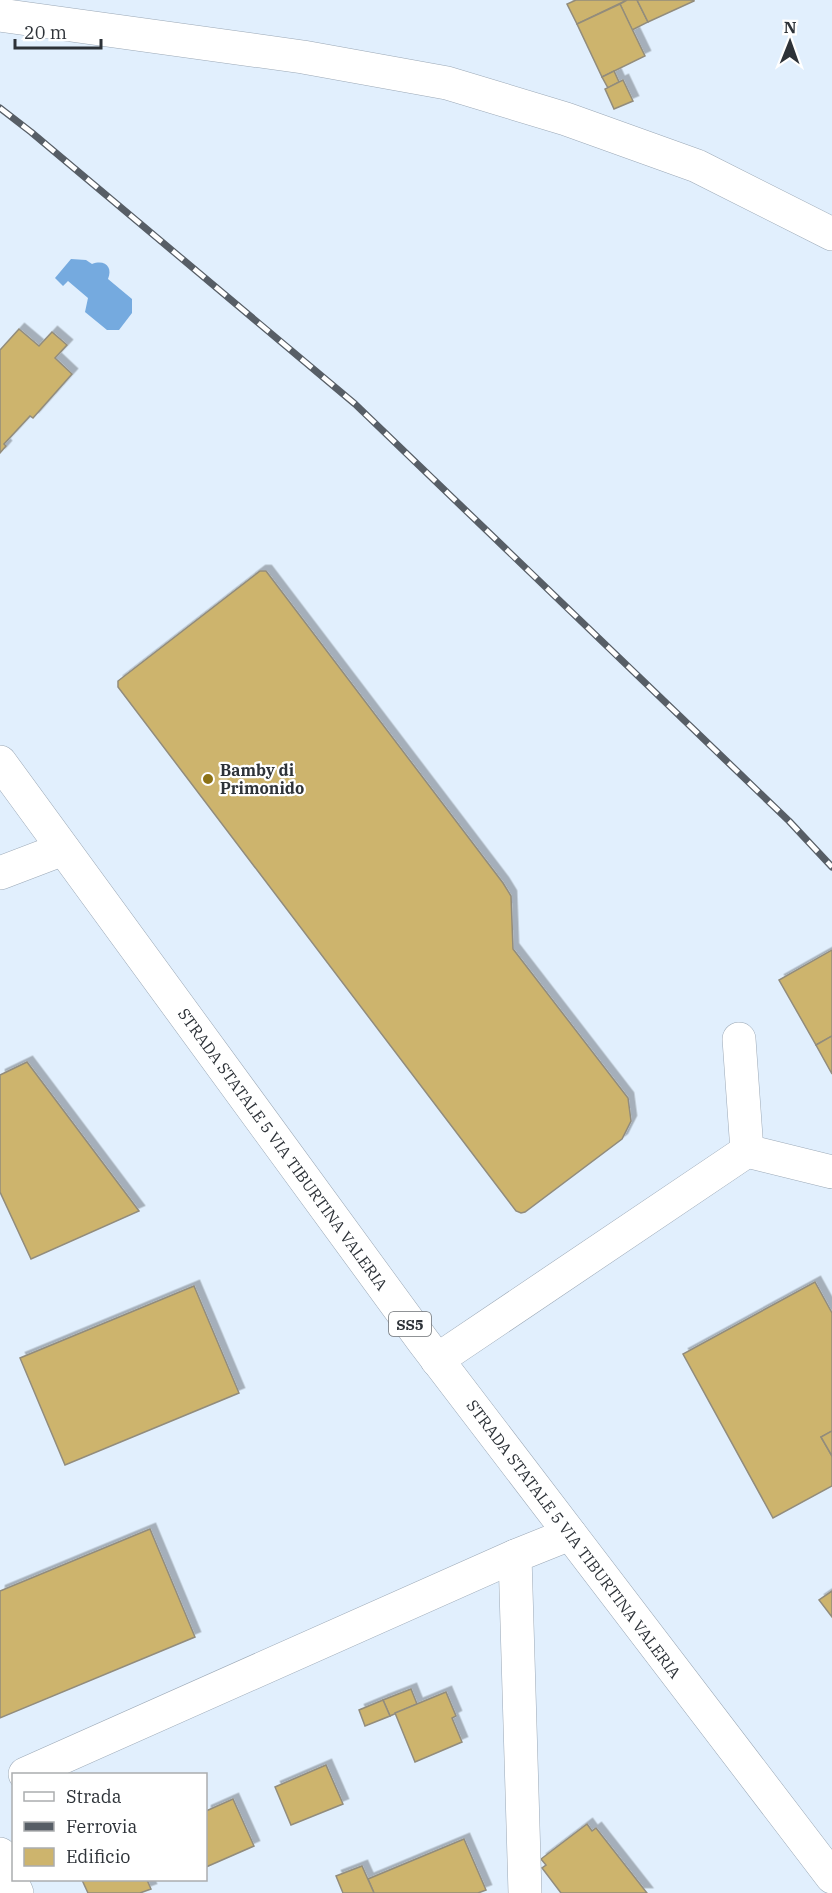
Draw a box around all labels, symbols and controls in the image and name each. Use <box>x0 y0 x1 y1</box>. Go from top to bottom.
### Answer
scale bar <box>15 12 100 50</box>
north arrow <box>760 12 820 72</box>
text: N <box>784 17 797 37</box>
text: 20 m <box>24 21 67 44</box>
place label: Bamby di Primonido <box>220 760 304 798</box>
marker: Bamby di Primonido <box>201 772 215 786</box>
street label: STRADA STATALE 5 VIA TIBURTINA VALERIA <box>174 1004 392 1294</box>
road number: SS5 <box>389 1312 431 1336</box>
street label: STRADA STATALE 5 VIA TIBURTINA VALERIA <box>463 1396 685 1682</box>
legend <box>12 1773 207 1881</box>
text: Strada <box>66 1785 122 1808</box>
text: Ferrovia <box>66 1815 137 1838</box>
text: Edificio <box>66 1845 130 1868</box>

